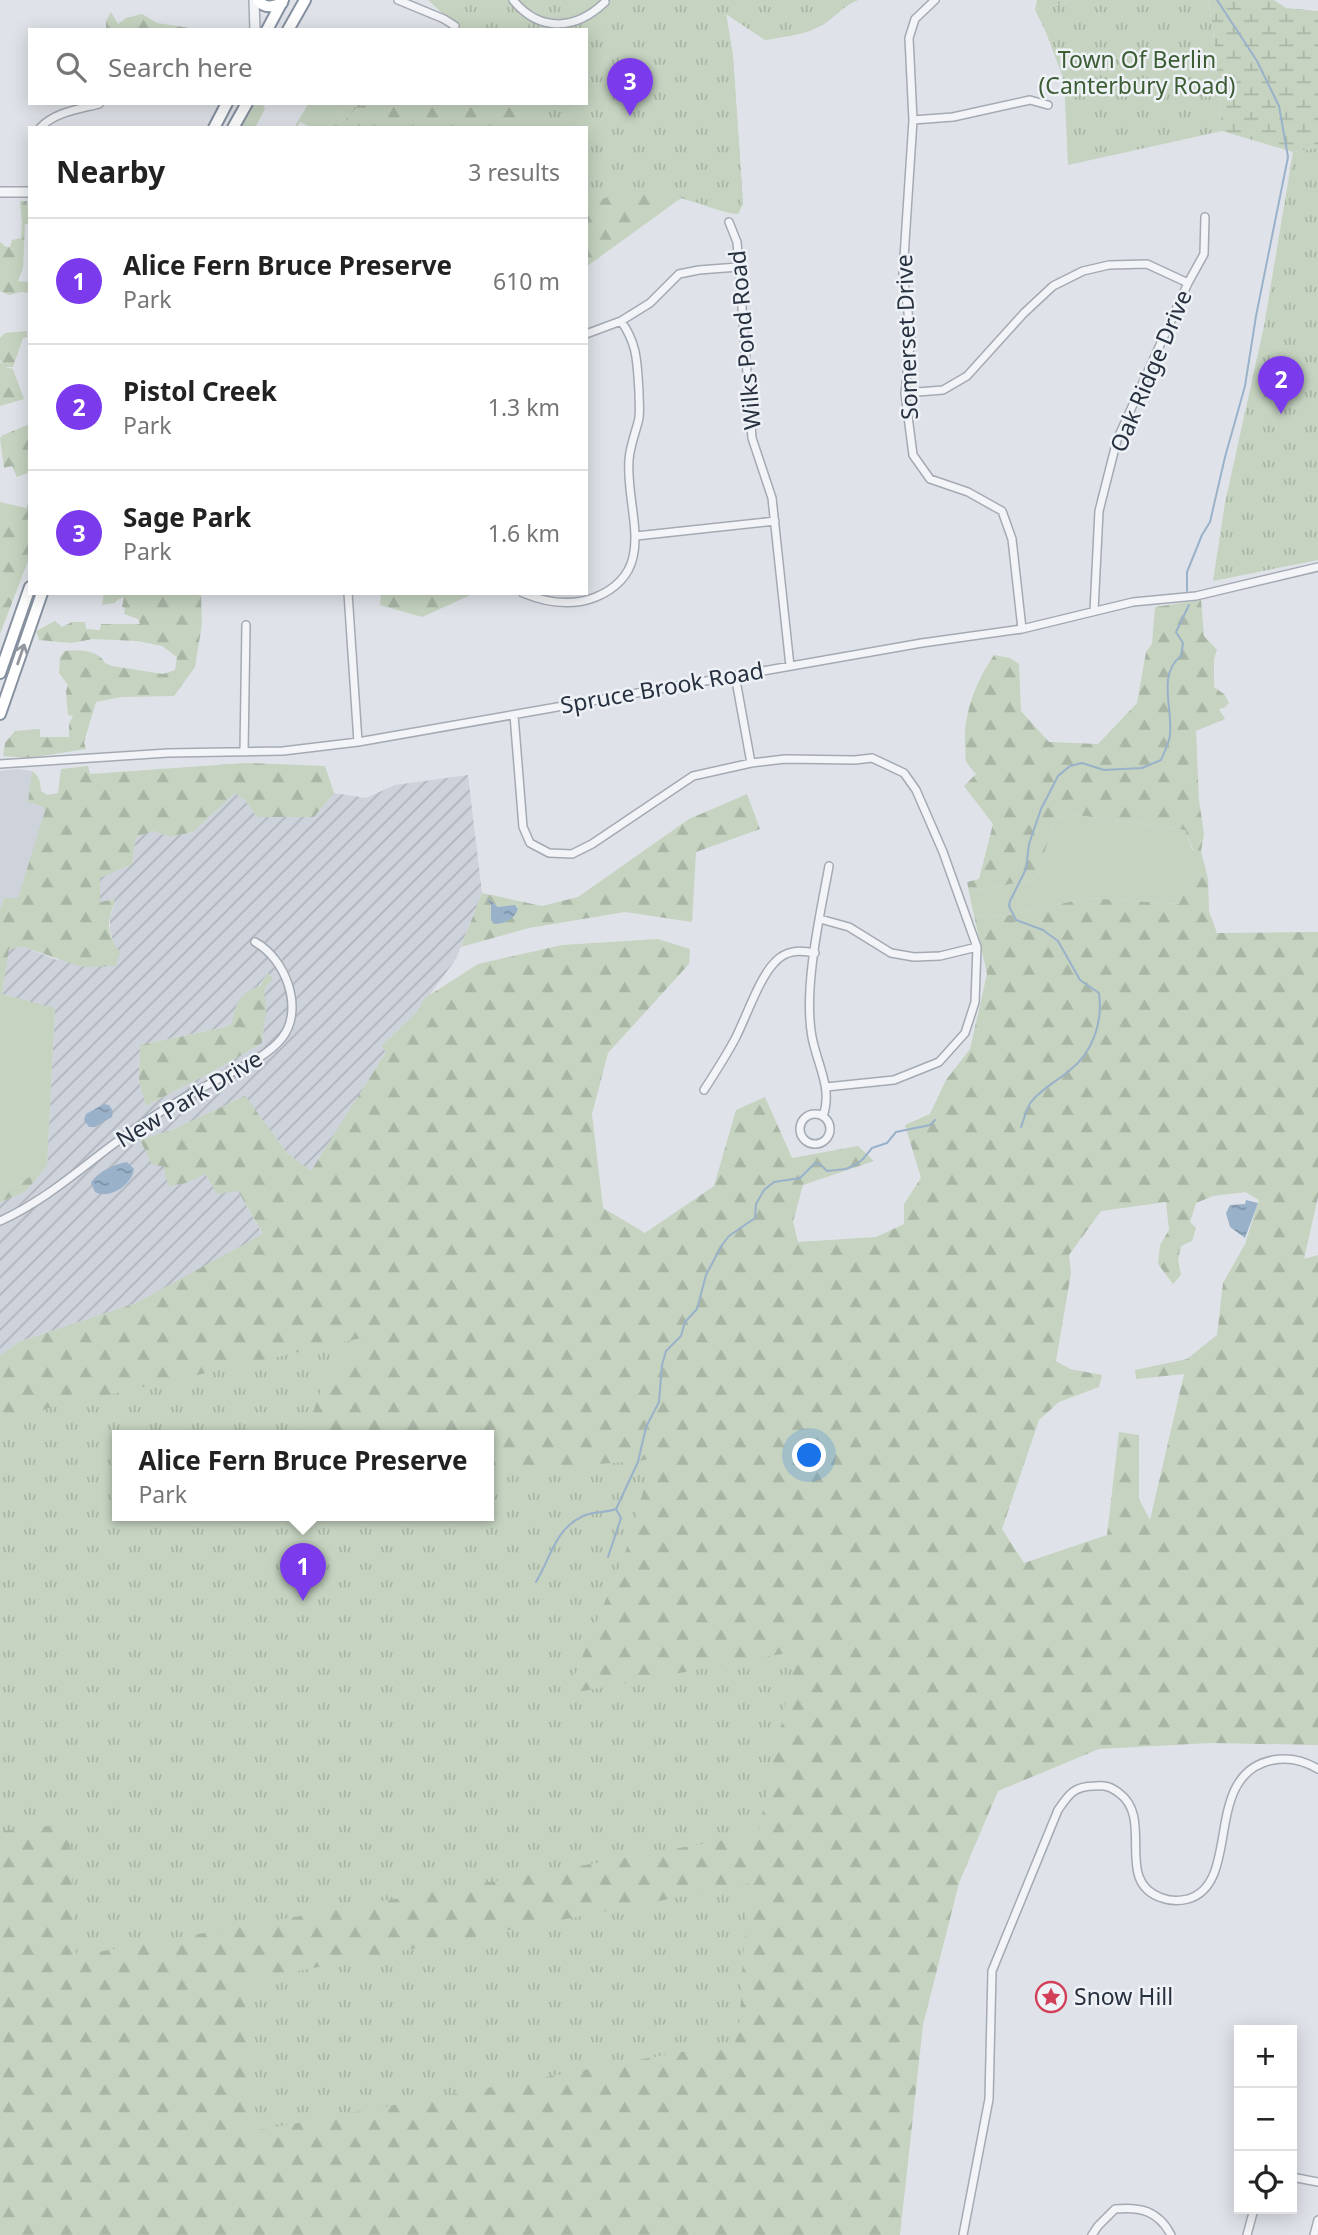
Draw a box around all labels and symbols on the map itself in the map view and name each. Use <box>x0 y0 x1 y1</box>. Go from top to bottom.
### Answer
park label: Town Of Berlin (Canterbury Road) <box>1038 43 1236 101</box>
pin: 3 <box>607 58 653 116</box>
street label: Wilks Pond Road <box>720 249 768 431</box>
street label: Somerset Drive <box>887 254 925 420</box>
street label: Oak Ridge Drive <box>1101 285 1199 457</box>
pin: 2 <box>1258 356 1304 414</box>
one-way arrow <box>16 643 28 665</box>
street label: Spruce Brook Road <box>558 653 766 721</box>
street label: New Park Drive <box>109 1042 268 1154</box>
your location <box>792 1438 826 1472</box>
pin: 1 <box>280 1543 326 1601</box>
place icon: Snow Hill <box>1034 1980 1068 2014</box>
place label: Snow Hill <box>1074 1980 1173 2012</box>

